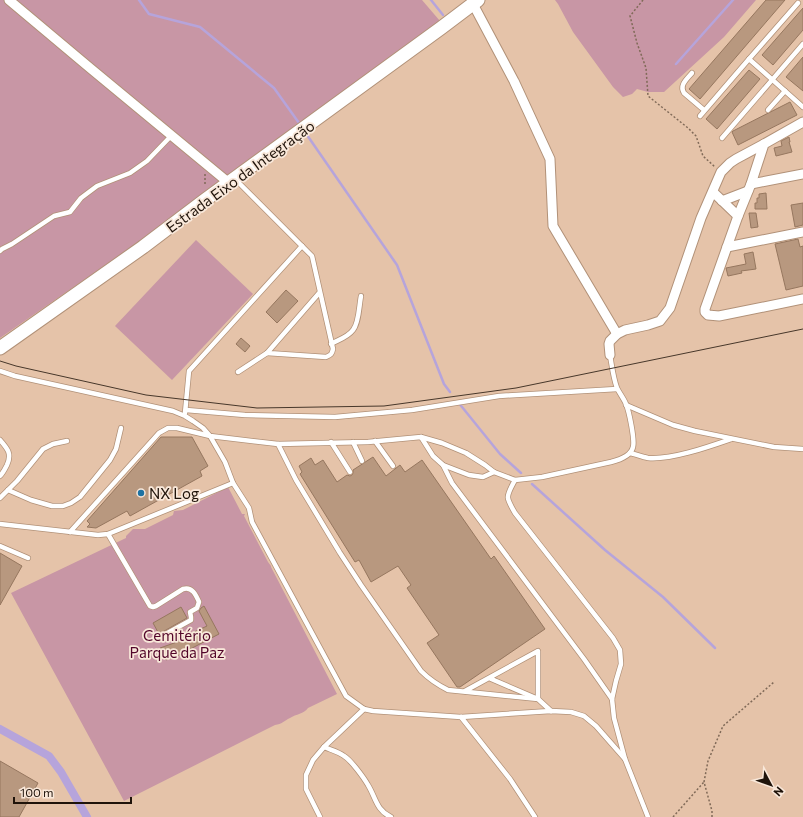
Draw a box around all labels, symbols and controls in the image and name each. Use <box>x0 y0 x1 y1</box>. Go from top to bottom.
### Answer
street label: Estrada Eixo da Integração <box>162 116 318 236</box>
place label: NX Log <box>149 484 199 502</box>
marker: NX Log <box>136 488 146 498</box>
park label: Cemitério Parque da Paz <box>129 626 225 661</box>
north arrow <box>751 765 791 805</box>
scale bar <box>14 779 131 805</box>
text: 100 m <box>20 785 54 799</box>
text: N <box>771 785 787 799</box>

